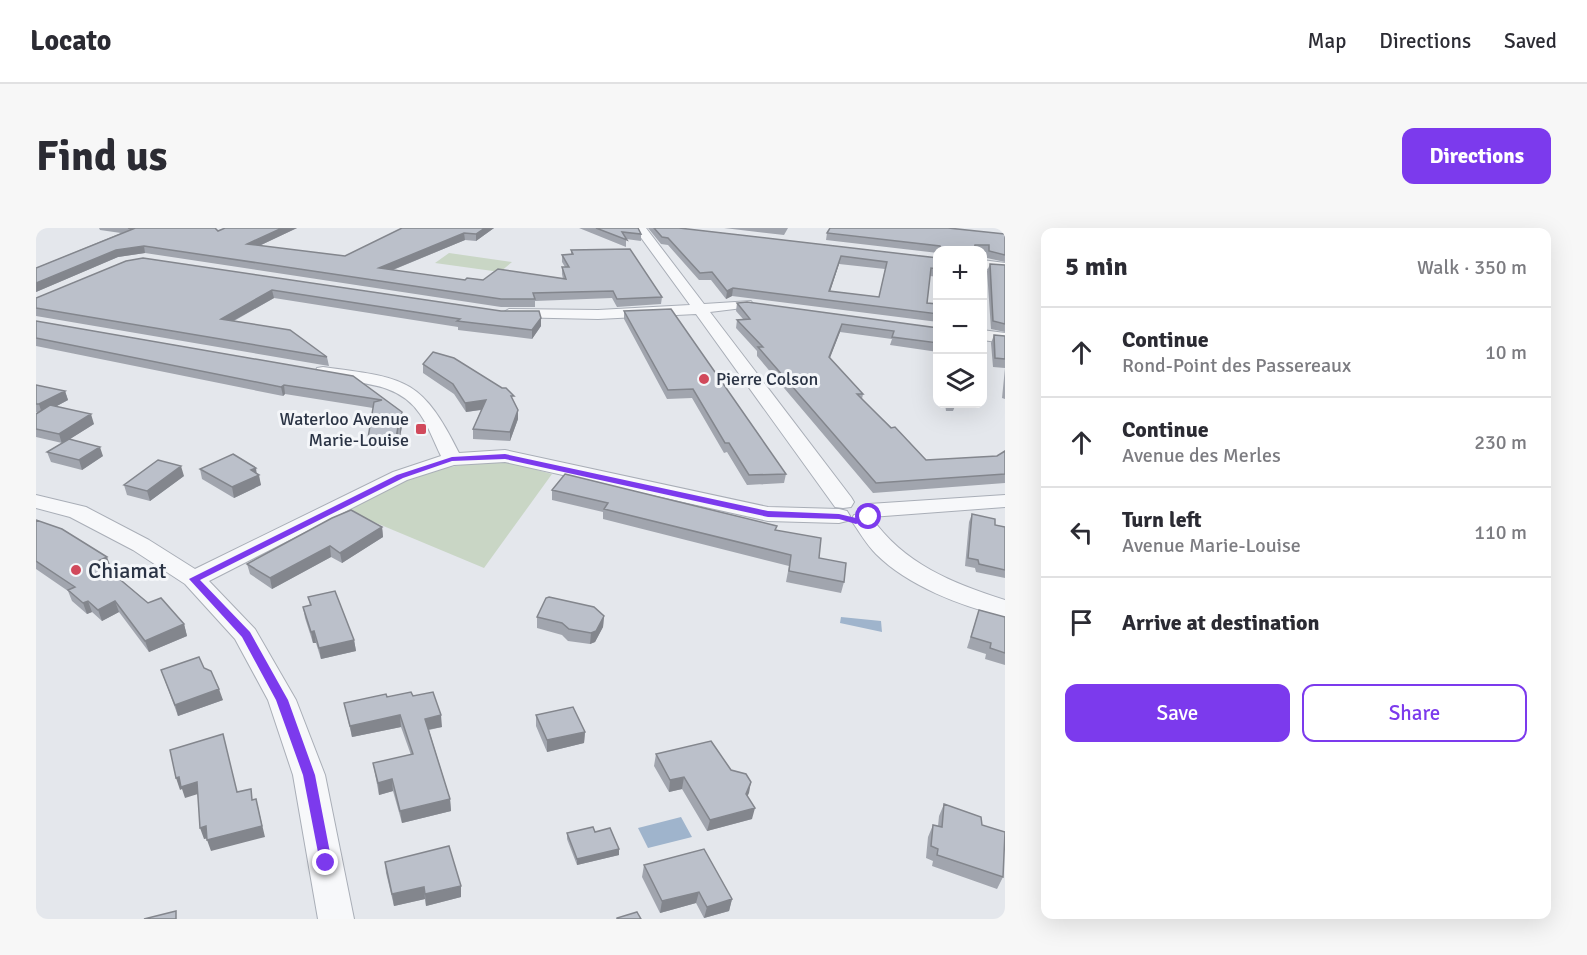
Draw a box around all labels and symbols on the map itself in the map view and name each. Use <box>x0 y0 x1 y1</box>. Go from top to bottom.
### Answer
place label: Pierre Colson <box>716 368 818 390</box>
marker: Pierre Colson <box>697 372 711 386</box>
place label: Waterloo Avenue Marie-Louise <box>280 408 409 451</box>
marker: Waterloo Avenue Marie-Louise <box>414 422 428 436</box>
route start <box>855 503 881 529</box>
place label: Chiamat <box>88 557 167 584</box>
marker: Chiamat <box>69 563 83 577</box>
route end <box>312 849 338 875</box>

